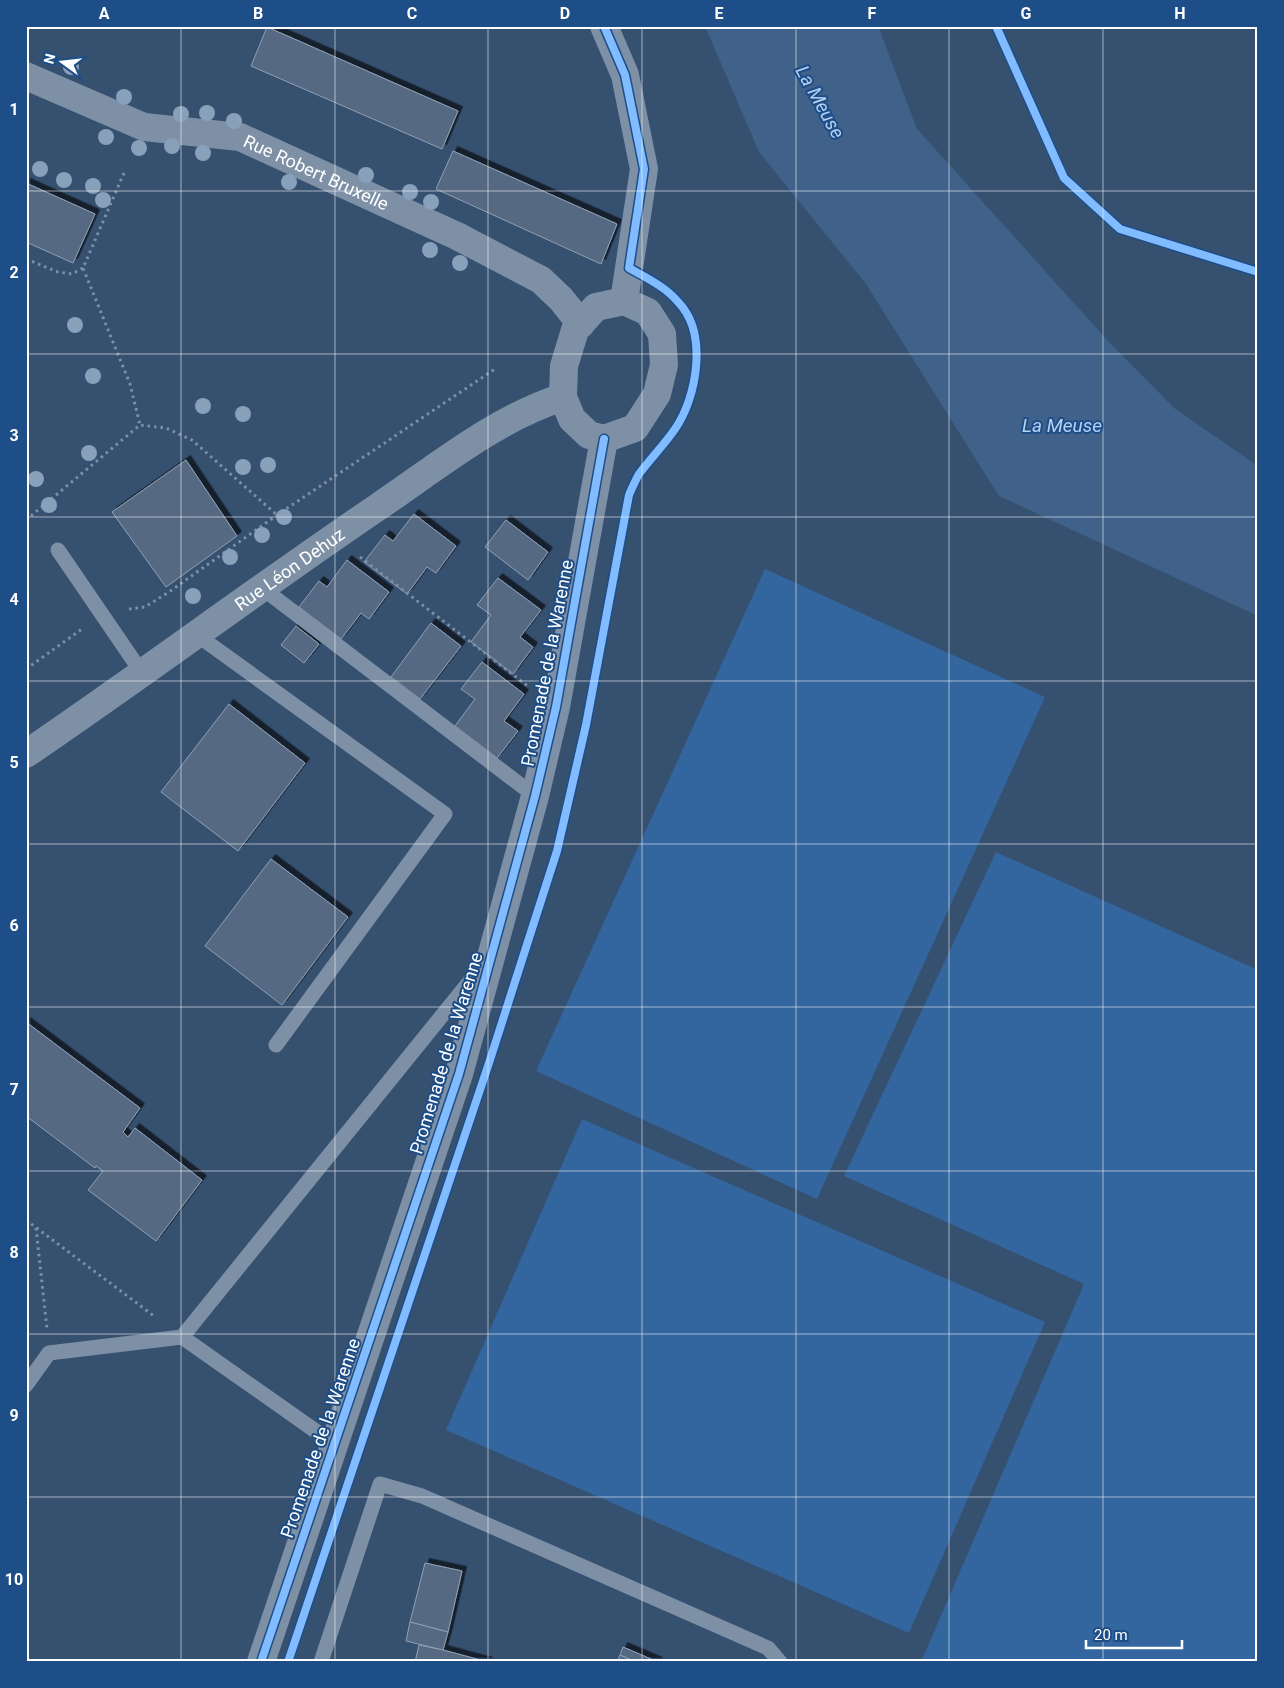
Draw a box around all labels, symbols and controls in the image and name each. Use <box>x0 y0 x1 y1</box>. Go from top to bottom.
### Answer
text: A <box>99 4 110 23</box>
text: B <box>253 4 263 23</box>
text: C <box>407 4 417 23</box>
text: D <box>560 4 570 23</box>
text: E <box>715 4 724 23</box>
text: F <box>868 4 877 23</box>
text: G <box>1021 4 1032 23</box>
text: H <box>1174 4 1186 23</box>
north arrow <box>38 38 88 88</box>
text: N <box>40 52 58 65</box>
water label: La Meuse <box>791 61 850 143</box>
text: 1 <box>9 100 19 119</box>
street label: Rue Robert Bruxelle <box>241 130 392 214</box>
text: 2 <box>9 263 19 282</box>
water label: La Meuse <box>1022 414 1102 437</box>
text: 3 <box>9 426 19 445</box>
street label: Rue Léon Dehuz <box>230 523 348 614</box>
street label: Promenade de la Warenne <box>517 558 577 768</box>
text: 4 <box>9 590 19 609</box>
text: 5 <box>9 753 19 772</box>
text: 6 <box>9 916 19 935</box>
street label: Promenade de la Warenne <box>405 950 487 1156</box>
text: 7 <box>9 1080 19 1099</box>
text: 8 <box>9 1243 19 1262</box>
street label: Promenade de la Warenne <box>276 1335 364 1541</box>
text: 9 <box>9 1406 19 1425</box>
text: 10 <box>5 1570 23 1589</box>
scale bar <box>1086 1618 1183 1650</box>
text: 20 m <box>1094 1626 1128 1644</box>

